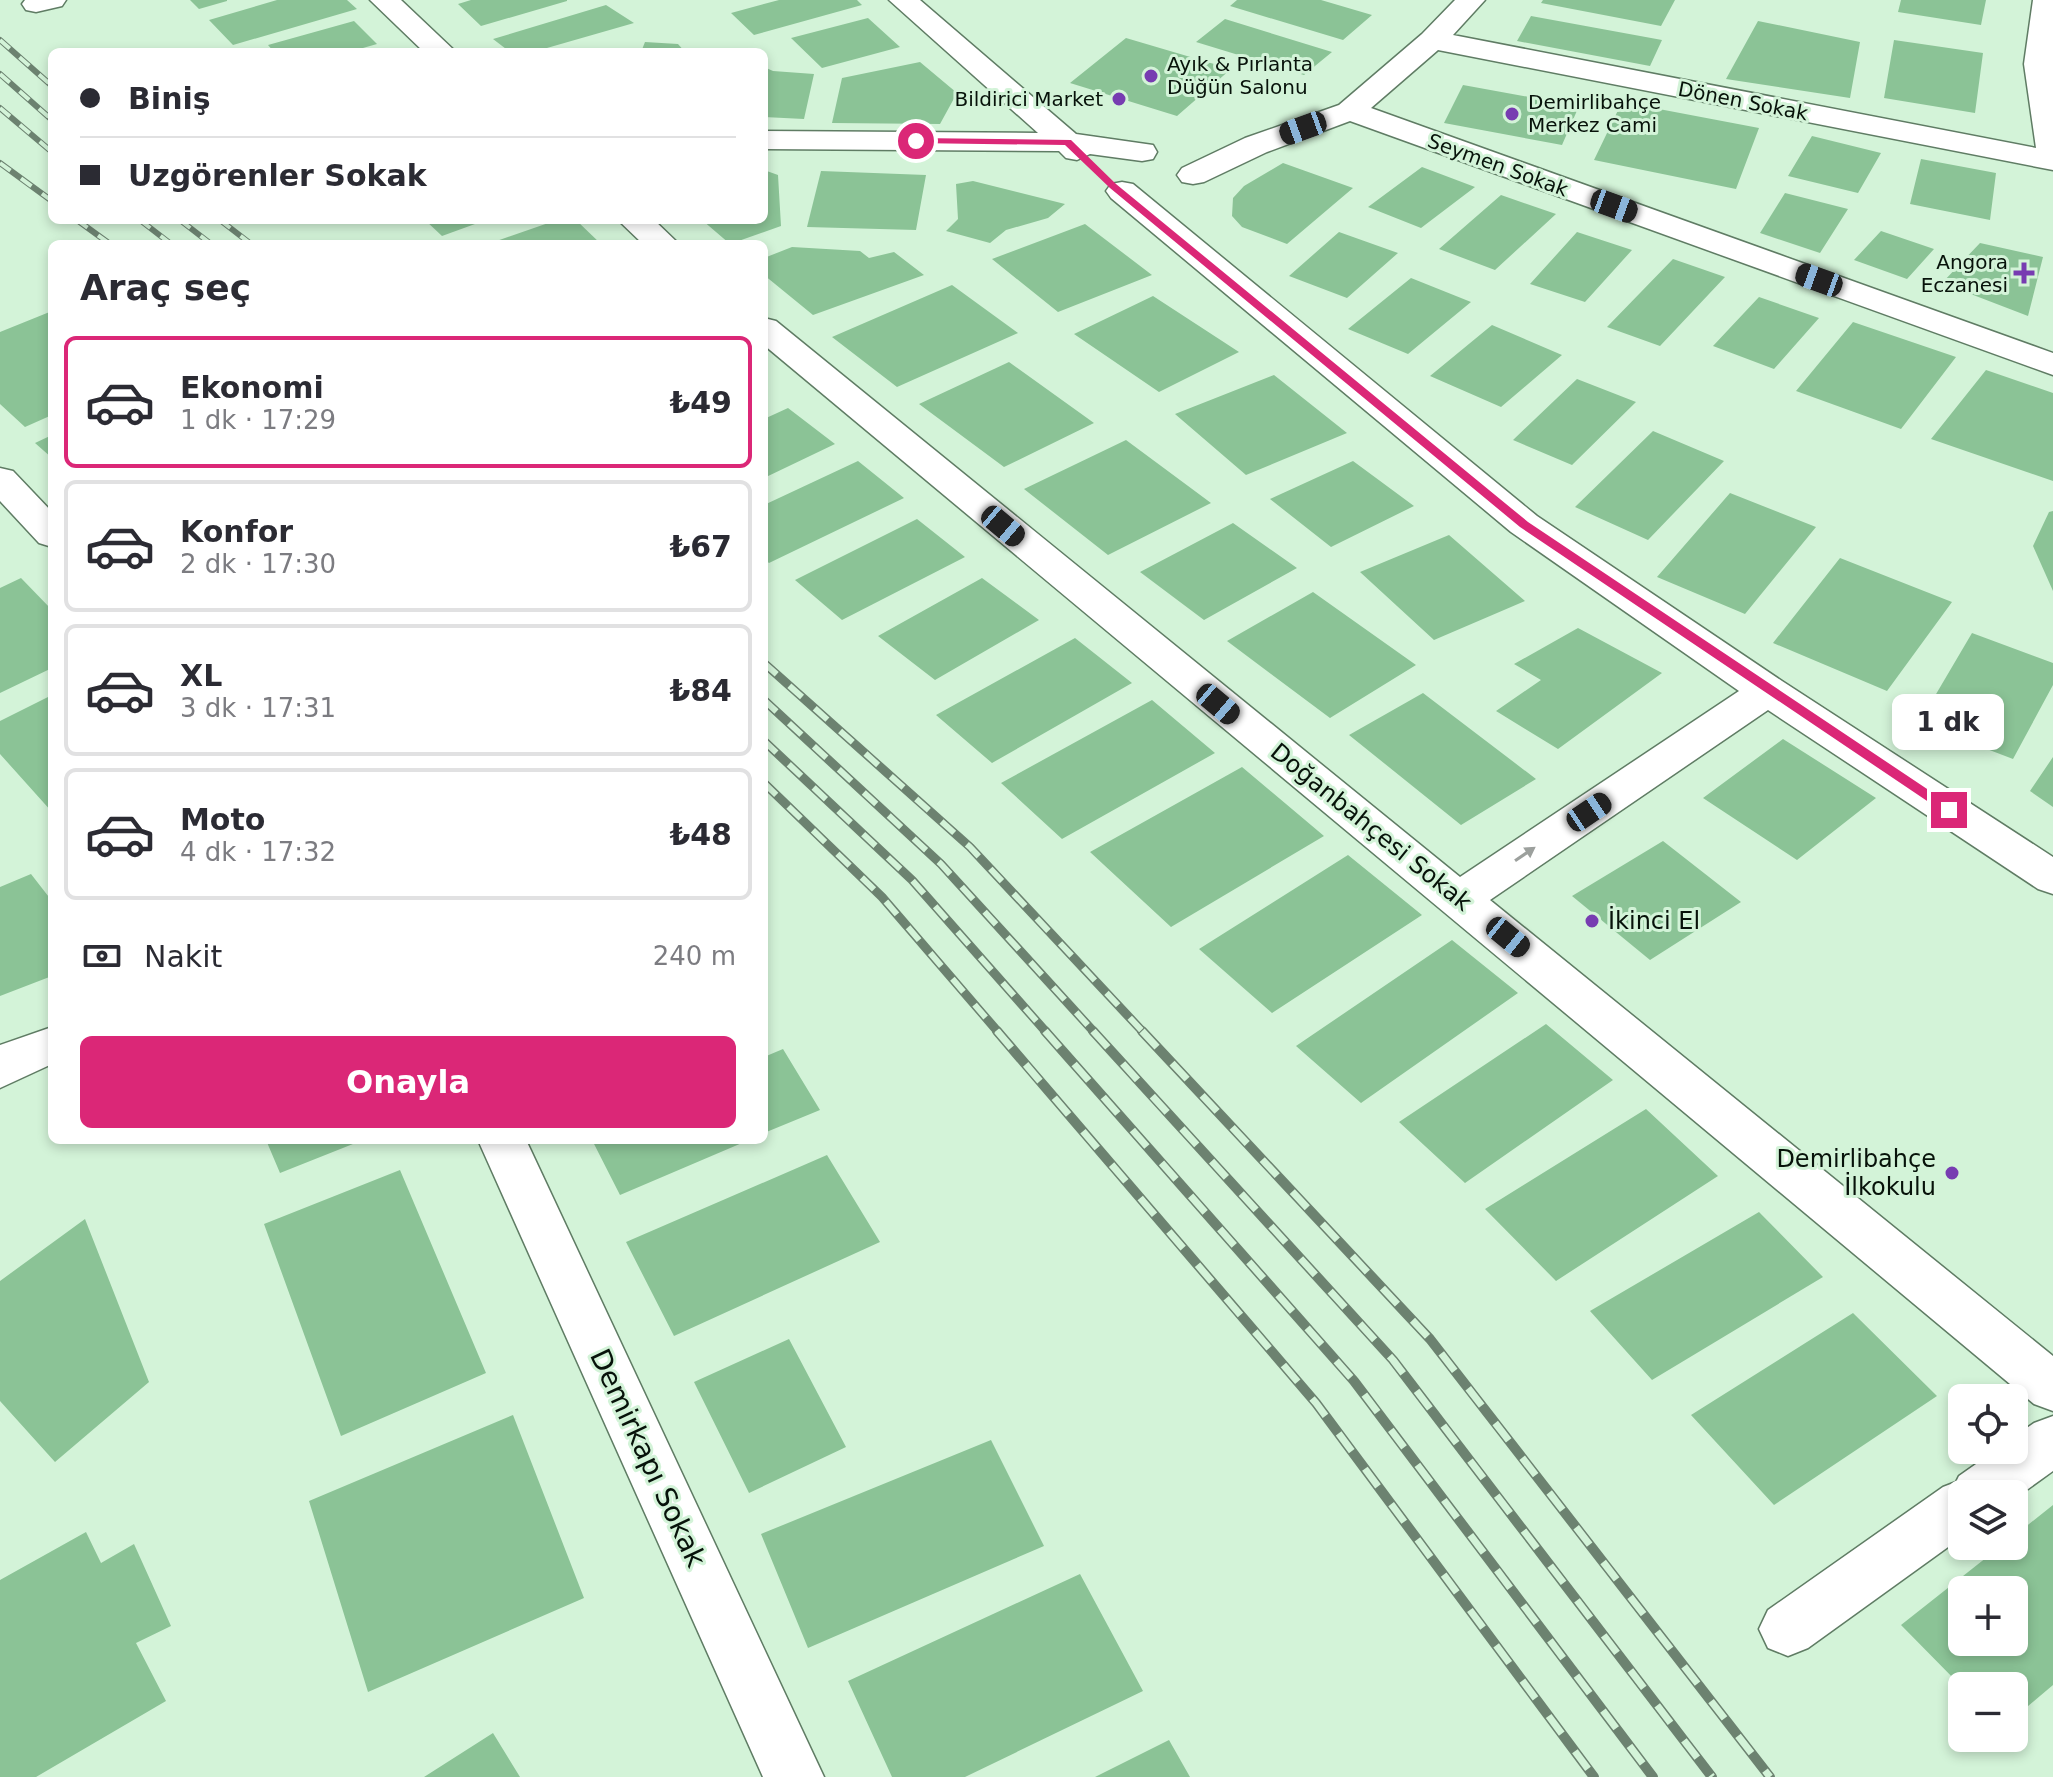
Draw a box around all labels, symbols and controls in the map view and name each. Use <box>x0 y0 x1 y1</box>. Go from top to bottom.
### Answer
place label: Ayık & Pırlanta Düğün Salonu <box>1167 52 1313 99</box>
marker: Ayık & Pırlanta Düğün Salonu <box>1142 67 1160 85</box>
street label: Dönen Sokak <box>1676 77 1810 125</box>
text: Biniş <box>128 81 211 116</box>
place label: Bildirici Market <box>954 87 1103 111</box>
marker: Bildirici Market <box>1110 90 1128 108</box>
place label: Demirlibahçe Merkez Cami <box>1528 90 1661 137</box>
marker: Demirlibahçe Merkez Cami <box>1503 105 1521 123</box>
car <box>1276 109 1330 147</box>
route start <box>898 123 934 159</box>
street label: Seymen Sokak <box>1425 128 1572 202</box>
text: Uzgörenler Sokak <box>128 158 427 193</box>
car <box>1587 187 1641 225</box>
place label: Angora Eczanesi <box>1921 250 2008 297</box>
car <box>1792 261 1846 299</box>
marker: Angora Eczanesi <box>2015 264 2033 282</box>
text: Araç seç <box>80 267 251 308</box>
icon: car <box>84 366 156 438</box>
text: Ekonomi <box>180 370 324 405</box>
text: ₺49 <box>669 385 732 420</box>
text: 1 dk · 17:29 <box>180 405 336 435</box>
car <box>977 501 1029 551</box>
icon: car <box>84 510 156 582</box>
text: Konfor <box>180 514 293 549</box>
text: ₺67 <box>669 529 732 564</box>
text: 2 dk · 17:30 <box>180 549 336 579</box>
icon: car <box>84 654 156 726</box>
text: XL <box>180 658 222 693</box>
text: ₺84 <box>669 673 732 708</box>
car <box>1192 679 1244 729</box>
text: 3 dk · 17:31 <box>180 693 336 723</box>
callout: 1 dk <box>1893 694 2005 750</box>
text: 1 dk <box>1916 707 1980 737</box>
street label: Doğanbahçesi Sokak <box>1265 737 1477 917</box>
car <box>1562 789 1616 835</box>
route end <box>1931 792 1967 828</box>
icon: car <box>84 798 156 870</box>
text: Moto <box>180 802 265 837</box>
text: ₺48 <box>669 817 732 852</box>
text: 4 dk · 17:32 <box>180 837 336 867</box>
one-way arrow <box>1515 847 1536 862</box>
place label: İkinci El <box>1608 906 1700 935</box>
marker: İkinci El <box>1583 912 1601 930</box>
car <box>1482 913 1534 961</box>
icon: cash <box>80 934 124 978</box>
text: Nakit <box>144 939 222 974</box>
text: 240 m <box>653 941 736 971</box>
button: Onayla <box>80 1036 736 1128</box>
place label: Demirlibahçe İlkokulu <box>1776 1145 1936 1201</box>
marker: Demirlibahçe İlkokulu <box>1943 1164 1961 1182</box>
street label: Demirkapı Sokak <box>583 1344 713 1573</box>
map controls <box>1948 1384 2028 1752</box>
button: locate <box>1948 1384 2028 1464</box>
button: layers <box>1948 1480 2028 1560</box>
button: + <box>1948 1576 2028 1656</box>
button: − <box>1948 1672 2028 1752</box>

